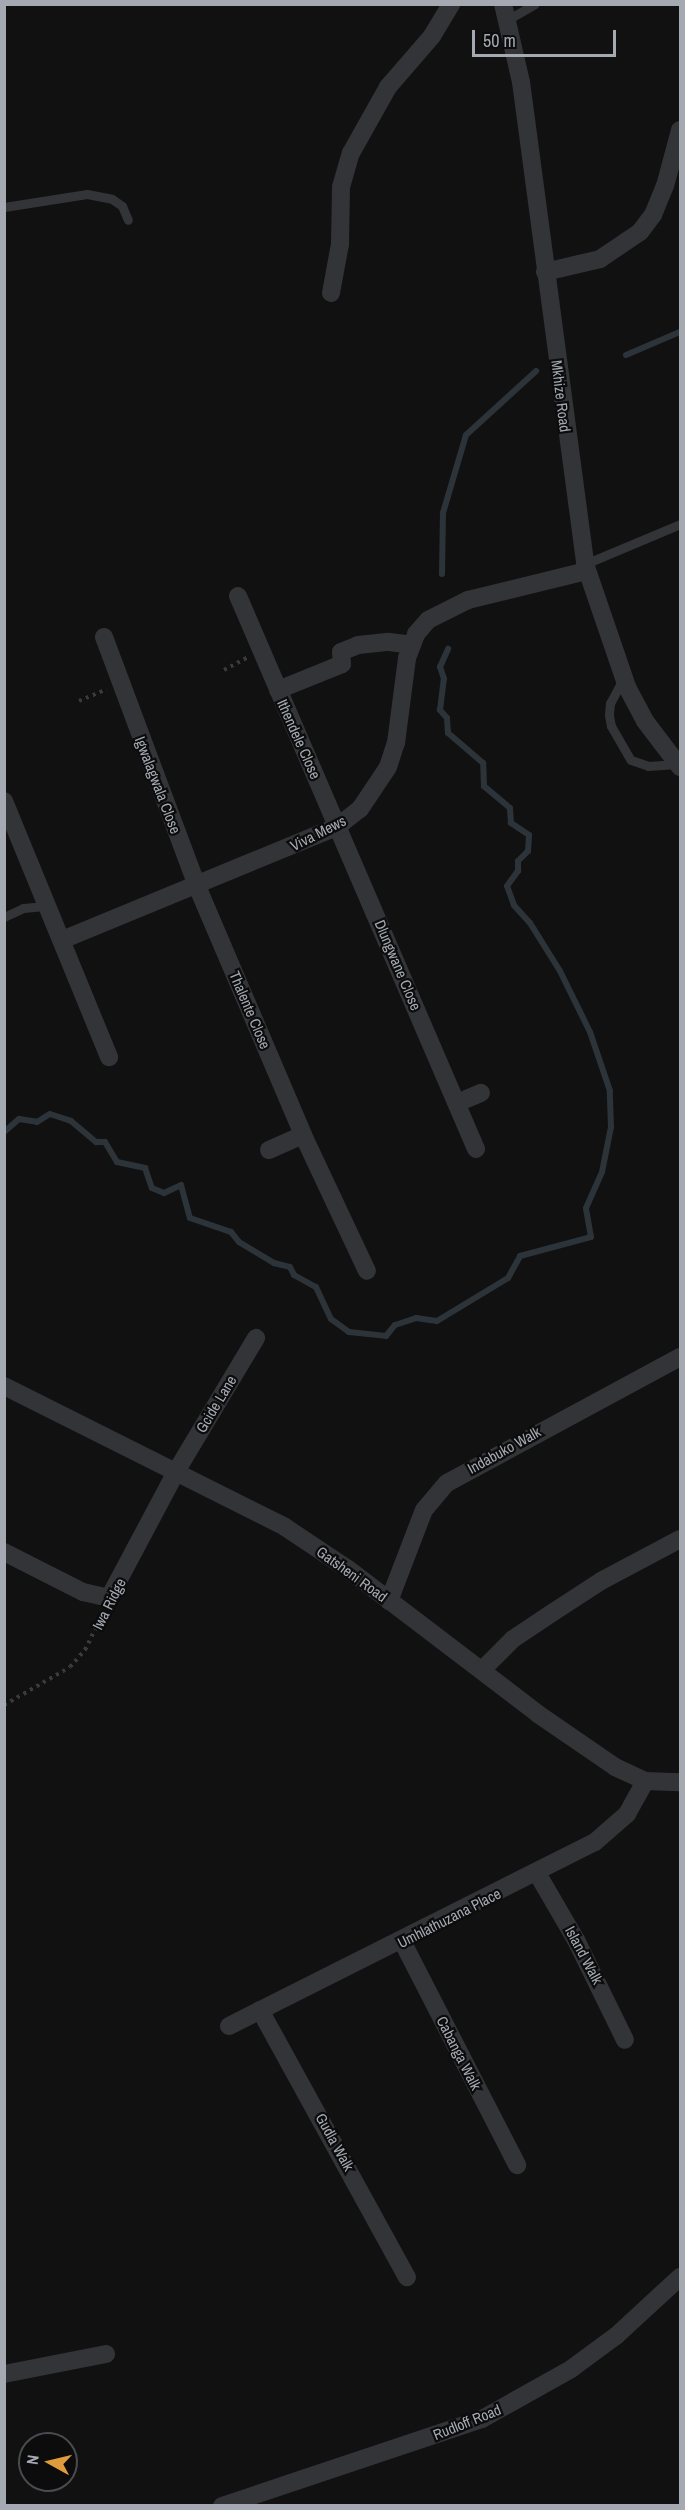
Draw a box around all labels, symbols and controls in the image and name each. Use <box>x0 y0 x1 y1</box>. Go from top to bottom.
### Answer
scale bar <box>475 18 619 56</box>
text: 50 m <box>483 28 516 53</box>
street label: Mkhize Road <box>548 359 574 433</box>
street label: Ithendele Close <box>273 696 325 782</box>
street label: Igwalagwala Close <box>131 734 185 836</box>
street label: Viva Mews <box>287 811 349 855</box>
street label: Dlungwane Close <box>371 917 425 1013</box>
street label: Thalente Close <box>226 968 274 1052</box>
street label: Gcide Lane <box>192 1372 240 1436</box>
street label: Indabuko Walk <box>464 1423 544 1477</box>
street label: Gatsheni Road <box>313 1542 391 1606</box>
street label: Iwa Ridge <box>88 1575 130 1633</box>
street label: Umhlathuzana Place <box>394 1884 504 1952</box>
street label: Island Walk <box>561 1923 607 1987</box>
street label: Cabanga Walk <box>433 2013 485 2093</box>
street label: Gudla Walk <box>312 2110 358 2174</box>
street label: Rudloff Road <box>430 2400 504 2444</box>
north arrow <box>18 2432 78 2492</box>
text: N <box>21 2454 44 2466</box>

